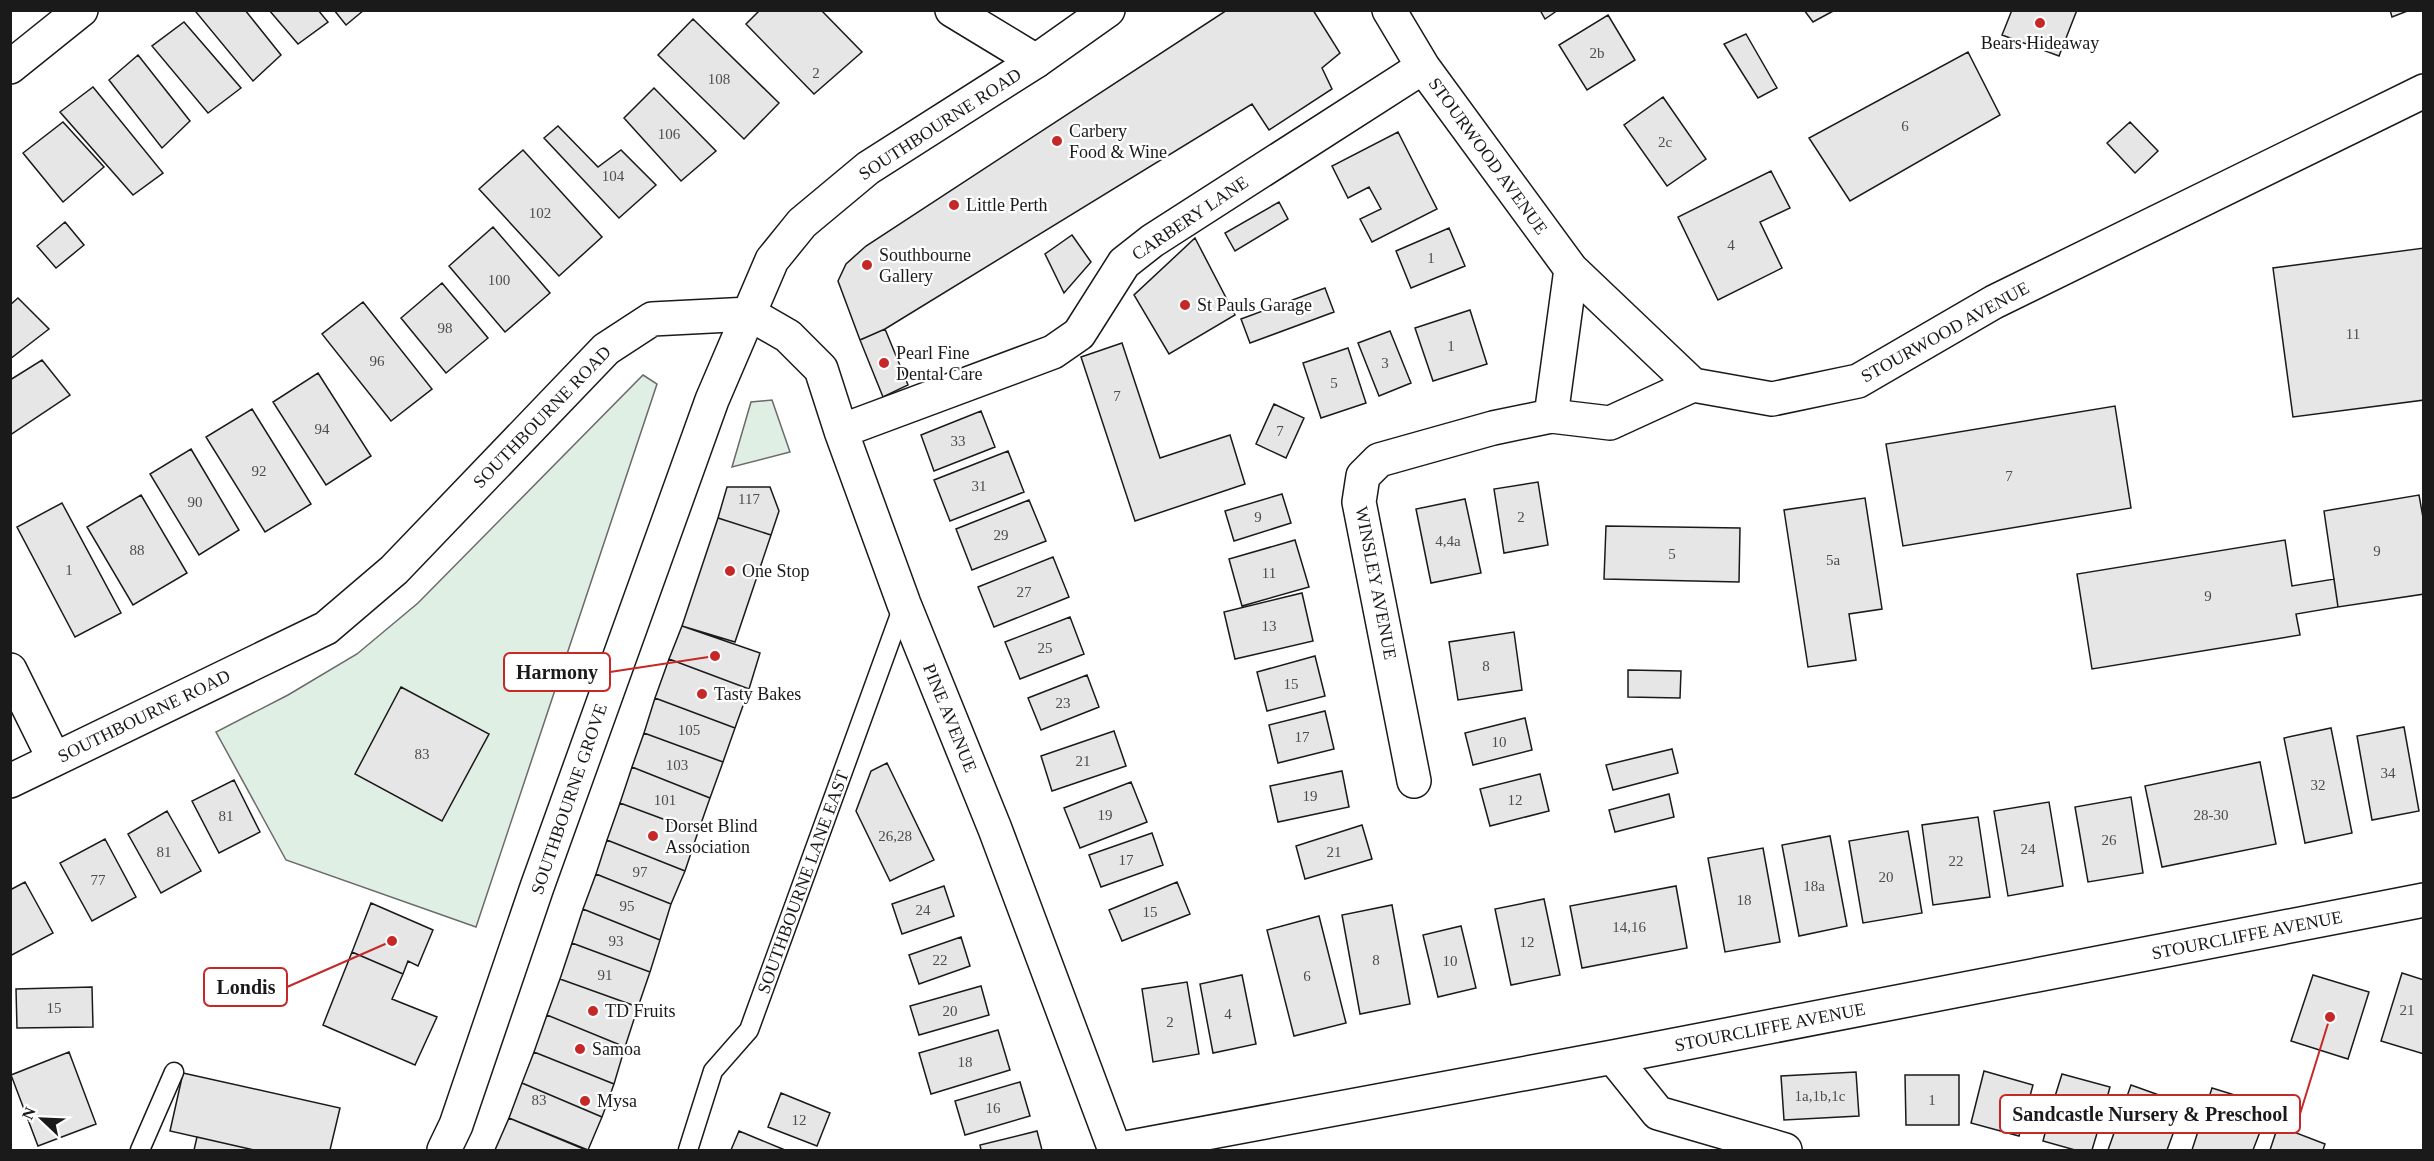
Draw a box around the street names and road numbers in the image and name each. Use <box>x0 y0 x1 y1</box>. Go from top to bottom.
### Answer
street label: SOUTHBOURNE ROAD <box>855 64 1025 184</box>
street label: STOURWOOD AVENUE <box>1424 74 1552 238</box>
street label: CARBERY LANE <box>1128 172 1252 264</box>
street label: STOURWOOD AVENUE <box>1858 277 2032 387</box>
street label: SOUTHBOURNE ROAD <box>469 342 615 492</box>
street label: WINSLEY AVENUE <box>1351 505 1401 661</box>
street label: PINE AVENUE <box>919 661 981 775</box>
street label: SOUTHBOURNE ROAD <box>54 665 234 767</box>
street label: SOUTHBOURNE GROVE <box>527 701 611 897</box>
street label: SOUTHBOURNE LANE EAST <box>753 768 853 996</box>
street label: STOURCLIFFE AVENUE <box>2150 907 2344 963</box>
street label: STOURCLIFFE AVENUE <box>1673 999 1867 1055</box>

